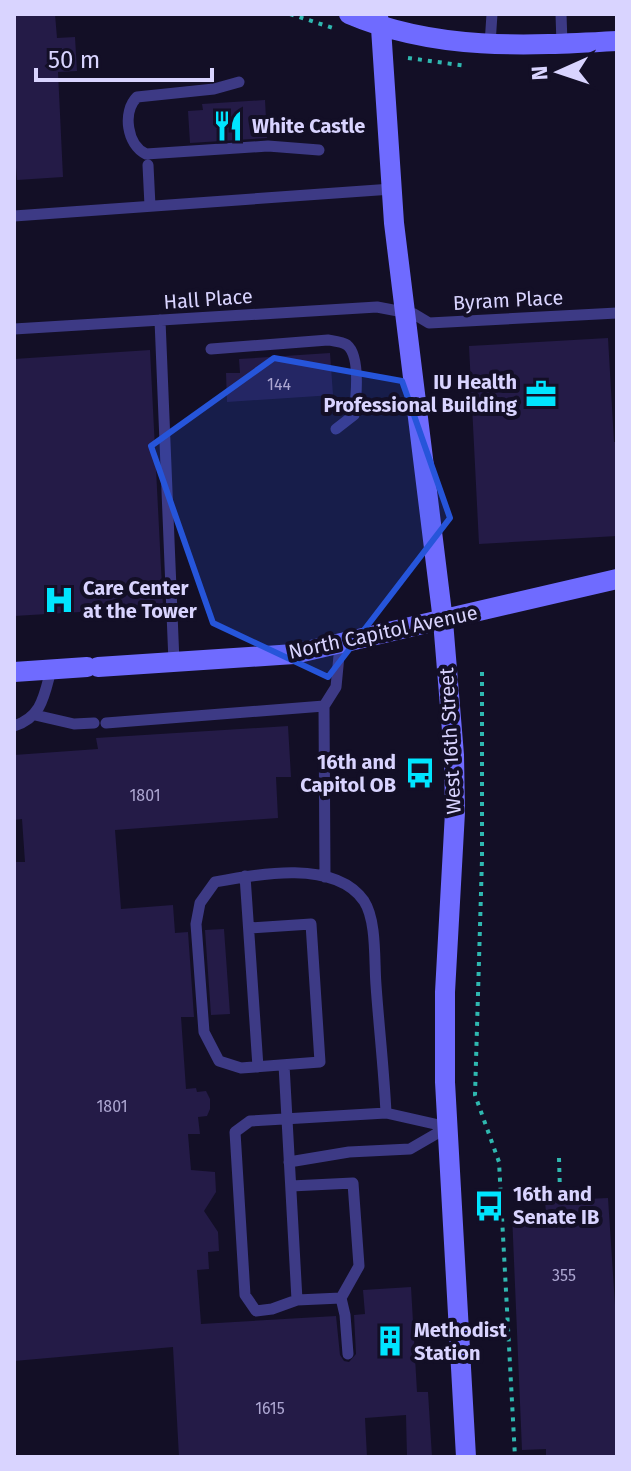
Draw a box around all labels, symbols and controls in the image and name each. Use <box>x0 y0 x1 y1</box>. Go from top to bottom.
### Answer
scale bar <box>36 32 212 82</box>
north arrow <box>519 32 599 112</box>
text: 50 m <box>48 46 100 74</box>
text: N <box>526 65 553 81</box>
restaurant icon: White Castle <box>211 109 245 143</box>
place label: White Castle <box>252 114 365 138</box>
street label: Hall Place <box>163 284 253 314</box>
street label: Byram Place <box>452 285 564 315</box>
place label: IU Health Professional Building <box>323 370 518 417</box>
house number: 144 <box>267 375 291 394</box>
office icon: IU Health Professional Building <box>524 377 558 411</box>
place label: Care Center at the Tower <box>83 576 198 623</box>
hospital icon: Care Center at the Tower <box>42 583 76 617</box>
street label: North Capitol Avenue <box>286 600 480 664</box>
street label: West 16th Street <box>434 666 466 815</box>
place label: 16th and Capitol OB <box>300 750 396 797</box>
bus stop icon: 16th and Capitol OB <box>403 756 437 790</box>
house number: 1801 <box>129 786 161 805</box>
house number: 1801 <box>96 1097 128 1116</box>
place label: 16th and Senate IB <box>513 1182 599 1229</box>
bus stop icon: 16th and Senate IB <box>472 1189 506 1223</box>
house number: 355 <box>552 1266 576 1285</box>
place label: Methodist Station <box>414 1318 507 1365</box>
building icon: Methodist Station <box>373 1324 407 1358</box>
house number: 1615 <box>255 1399 285 1418</box>

